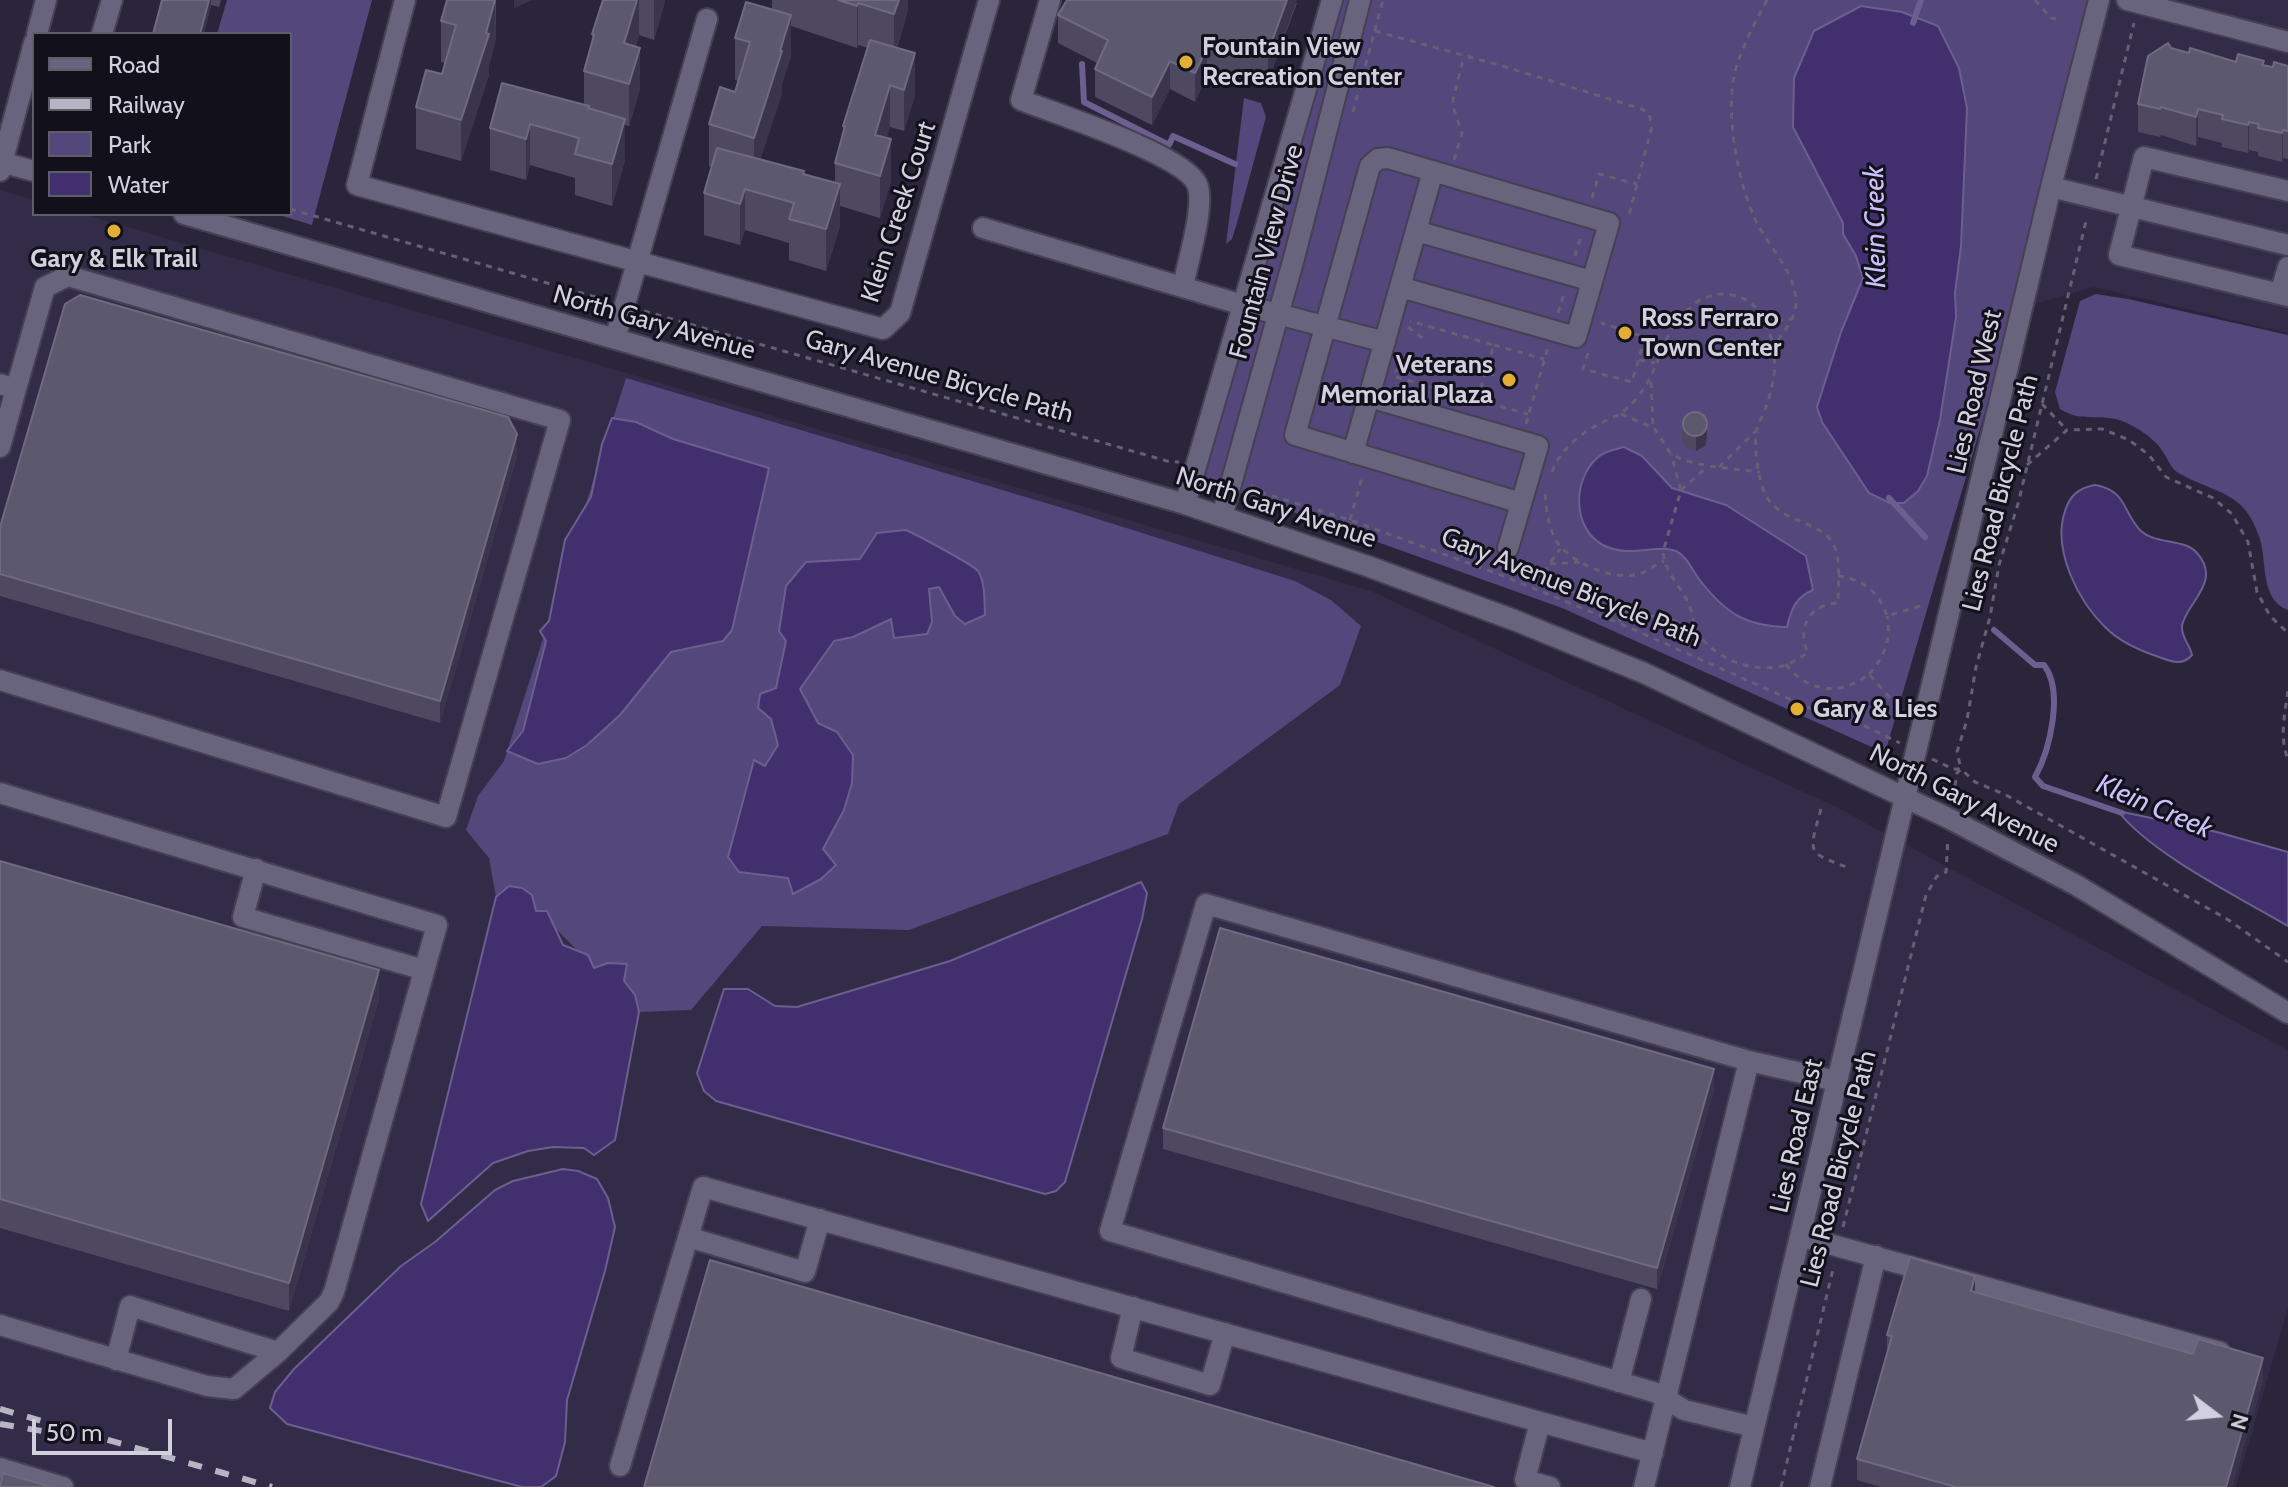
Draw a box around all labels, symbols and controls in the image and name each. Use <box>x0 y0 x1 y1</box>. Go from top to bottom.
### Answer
place label: Fountain View Recreation Center <box>1202 31 1402 92</box>
legend <box>32 32 292 216</box>
text: Road <box>108 50 160 79</box>
marker: Fountain View Recreation Center <box>1177 53 1195 71</box>
text: Railway <box>108 90 185 119</box>
street label: Klein Creek Court <box>855 118 943 306</box>
text: Park <box>108 130 151 159</box>
street label: Fountain View Drive <box>1223 141 1311 363</box>
water label: Klein Creek <box>1858 165 1894 289</box>
text: Water <box>108 170 169 199</box>
marker: Gary & Elk Trail <box>105 222 123 240</box>
place label: Gary & Elk Trail <box>30 243 198 275</box>
street label: North Gary Avenue <box>549 279 759 367</box>
place label: Ross Ferraro Town Center <box>1641 302 1781 364</box>
street label: Lies Road West <box>1941 307 2009 477</box>
street label: Gary Avenue Bicycle Path <box>801 324 1077 430</box>
marker: Ross Ferraro Town Center <box>1616 324 1634 342</box>
place label: Veterans Memorial Plaza <box>1320 349 1493 410</box>
marker: Veterans Memorial Plaza <box>1500 371 1518 389</box>
street label: Lies Road Bicycle Path <box>1956 371 2046 615</box>
street label: North Gary Avenue <box>1172 461 1380 555</box>
street label: Gary Avenue Bicycle Path <box>1436 522 1706 654</box>
place label: Gary & Lies <box>1813 693 1937 725</box>
marker: Gary & Lies <box>1788 700 1806 718</box>
street label: North Gary Avenue <box>1864 738 2064 860</box>
water label: Klein Creek <box>2091 768 2217 846</box>
street label: Lies Road Bicycle Path <box>1794 1047 1884 1291</box>
street label: Lies Road East <box>1764 1056 1830 1216</box>
north arrow <box>2176 1375 2256 1455</box>
scale bar <box>36 1403 176 1453</box>
text: N <box>2224 1411 2255 1433</box>
text: 50 m <box>46 1418 102 1447</box>

